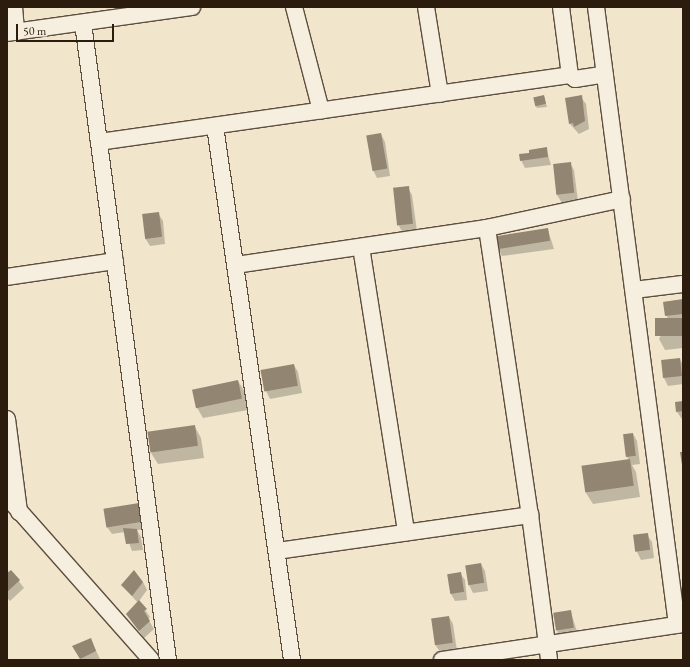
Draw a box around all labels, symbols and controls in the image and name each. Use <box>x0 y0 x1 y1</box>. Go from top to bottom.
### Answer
scale bar <box>18 16 116 42</box>
text: 50 m <box>23 23 46 39</box>

